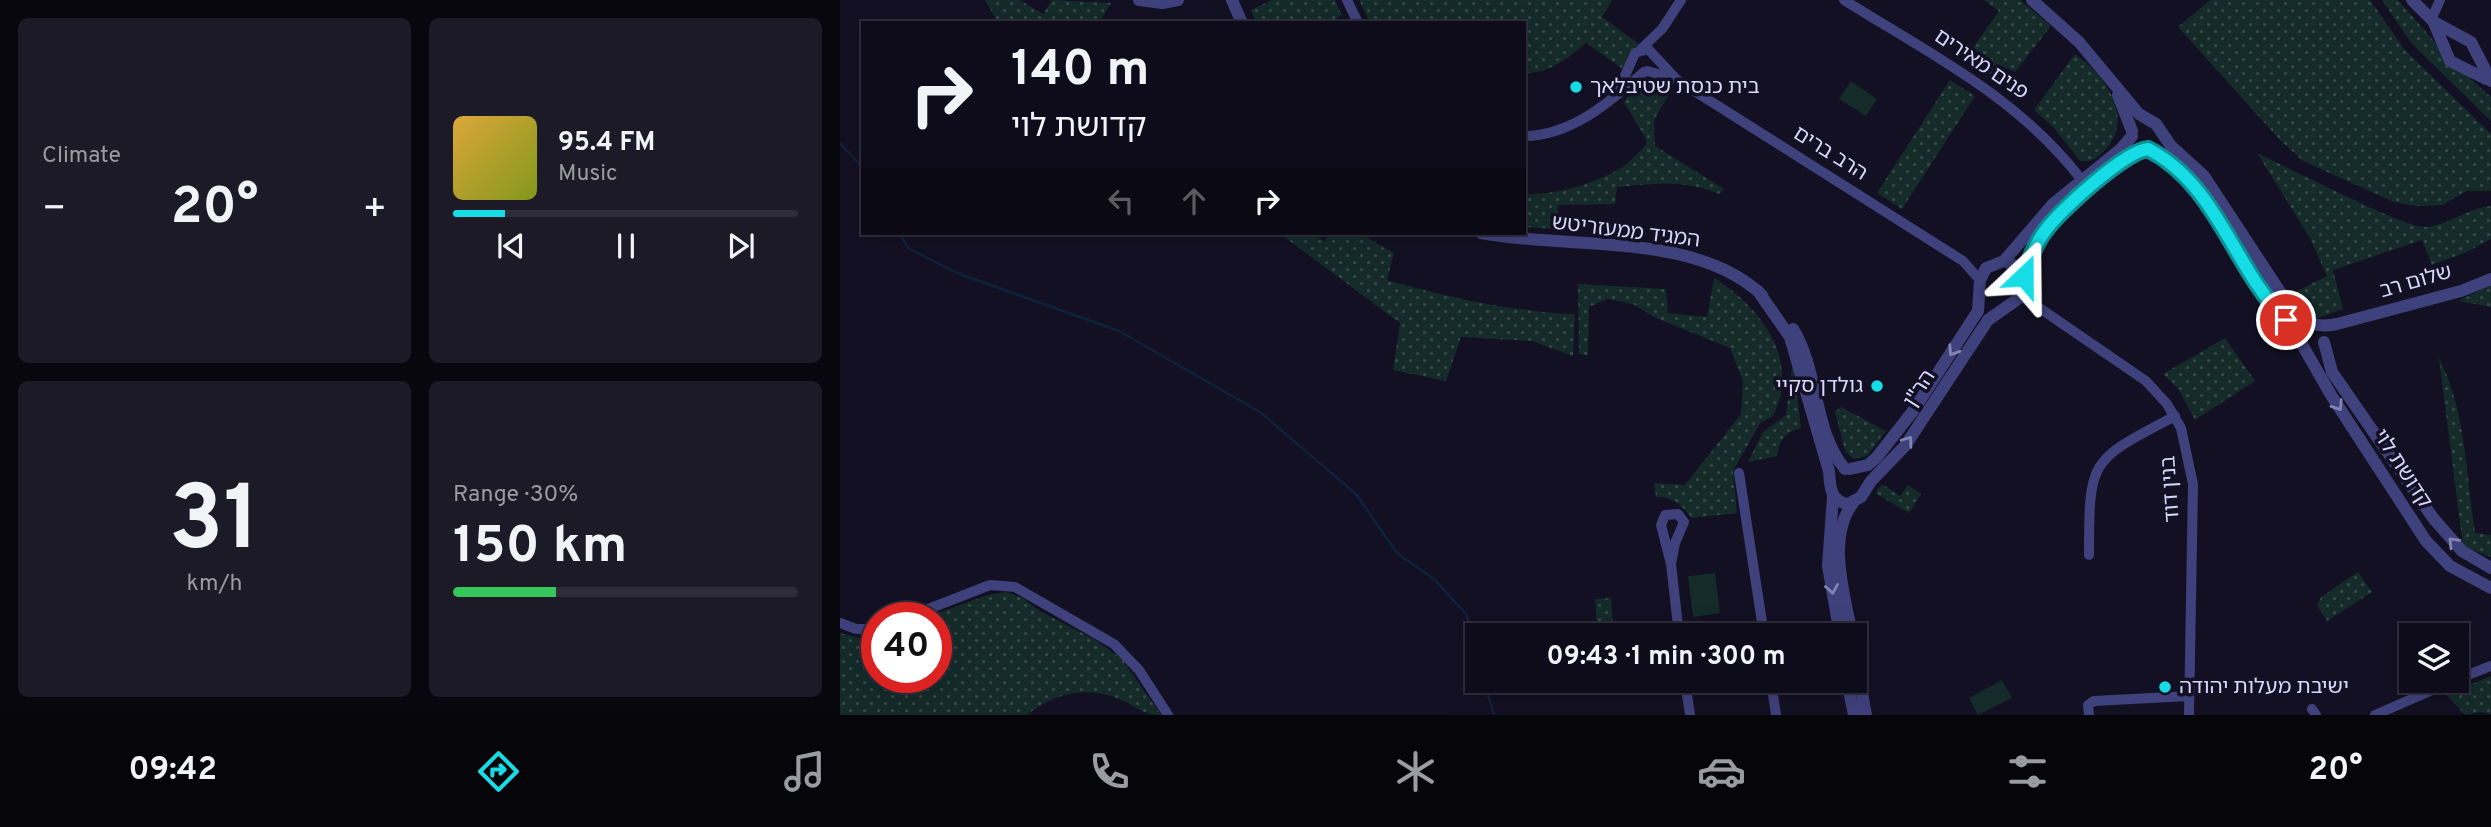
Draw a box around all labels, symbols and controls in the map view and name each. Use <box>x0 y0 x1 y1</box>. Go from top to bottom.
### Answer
street label: פנים מאירים <box>1928 23 2034 107</box>
text: 140 m <box>1011 41 1150 103</box>
icon: right <box>896 49 987 140</box>
place label: בית כנסת שטיבלאך <box>1590 74 1760 101</box>
marker: בית כנסת שטיבלאך <box>1568 79 1584 95</box>
text: קדושת לוי <box>1011 108 1147 148</box>
street label: הרב ברים <box>1788 121 1872 187</box>
text: 95.4 FM <box>558 127 655 160</box>
text: Climate <box>42 142 121 171</box>
text: Music <box>558 160 618 189</box>
text: 20° <box>171 176 258 242</box>
icon: left <box>1102 182 1140 220</box>
icon: ahead <box>1175 182 1213 220</box>
icon: right <box>1248 182 1286 220</box>
text: − <box>42 186 67 235</box>
text: + <box>362 186 387 235</box>
street label: המגיד ממעזריטש <box>1550 210 1702 254</box>
icon: previous <box>492 227 530 265</box>
icon: pause <box>607 227 645 265</box>
icon: next <box>722 227 760 265</box>
position arrow <box>1987 239 2061 313</box>
street label: שלום רב <box>2377 259 2455 305</box>
pin <box>2256 290 2316 350</box>
icon: arrive <box>2267 301 2305 339</box>
one-way arrow <box>1948 343 1961 356</box>
street label: הר"ן <box>1898 365 1942 413</box>
place label: גולדן סקיי <box>1776 373 1863 400</box>
marker: גולדן סקיי <box>1869 378 1885 394</box>
one-way arrow <box>2330 398 2343 411</box>
street label: קדושת לוי <box>2366 424 2438 514</box>
one-way arrow <box>1900 436 1912 449</box>
street label: בנין דוד <box>2155 455 2187 523</box>
text: 31 <box>169 467 260 582</box>
text: Range · 30% <box>453 481 578 510</box>
text: 150 km <box>453 515 627 581</box>
one-way arrow <box>2448 537 2461 550</box>
text: km/h <box>187 570 242 599</box>
one-way arrow <box>1824 583 1839 594</box>
speed limit sign: 40 <box>861 602 952 693</box>
map controls <box>2399 623 2469 693</box>
button: layers <box>2399 623 2469 693</box>
text: 09:43 · 1 min · 300 m <box>1547 641 1785 674</box>
place label: ישיבת מעלות יהודה <box>2179 674 2349 701</box>
marker: ישיבת מעלות יהודה <box>2157 679 2173 695</box>
icon: directions <box>474 747 523 796</box>
icon: music <box>780 747 829 796</box>
icon: phone <box>1085 747 1134 796</box>
icon: climate <box>1391 747 1440 796</box>
icon: car <box>1697 747 1746 796</box>
icon: filters <box>2003 747 2052 796</box>
text: 09:42 <box>128 751 217 791</box>
text: 20° <box>2309 751 2363 791</box>

